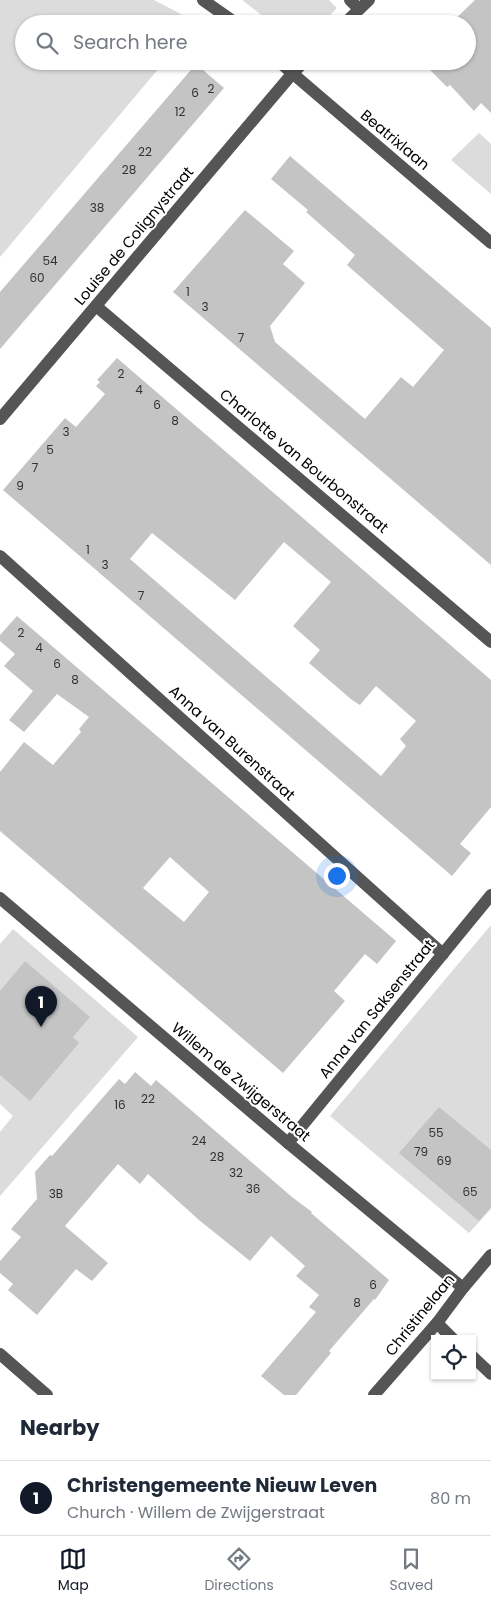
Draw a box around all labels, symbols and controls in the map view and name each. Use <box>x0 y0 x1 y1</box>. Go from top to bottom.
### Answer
search box <box>15 15 476 70</box>
icon: search <box>33 29 61 57</box>
text: Search here <box>73 29 187 56</box>
house number: 2 <box>208 80 215 97</box>
house number: 6 <box>191 84 199 101</box>
house number: 12 <box>175 103 185 120</box>
street label: Beatrixlaan <box>356 105 434 175</box>
house number: 22 <box>138 143 152 160</box>
house number: 28 <box>122 161 136 178</box>
street label: Louise de Colignystraat <box>69 162 198 310</box>
house number: 38 <box>90 199 104 216</box>
house number: 54 <box>42 252 58 269</box>
house number: 60 <box>29 269 45 286</box>
house number: 1 <box>186 283 190 300</box>
house number: 3 <box>201 298 209 315</box>
house number: 7 <box>238 329 245 346</box>
house number: 2 <box>118 365 125 382</box>
house number: 4 <box>135 381 143 398</box>
street label: Charlotte van Bourbonstraat <box>215 384 393 538</box>
house number: 6 <box>153 396 161 413</box>
house number: 8 <box>171 412 179 429</box>
house number: 3 <box>62 423 70 440</box>
house number: 5 <box>46 441 54 458</box>
house number: 7 <box>32 459 39 476</box>
house number: 9 <box>16 477 24 494</box>
house number: 1 <box>86 541 90 558</box>
house number: 3 <box>101 556 109 573</box>
house number: 7 <box>138 587 145 604</box>
house number: 2 <box>18 624 25 641</box>
house number: 4 <box>35 639 43 656</box>
house number: 6 <box>53 655 61 672</box>
house number: 8 <box>71 671 79 688</box>
street label: Anna van Burenstraat <box>165 680 300 805</box>
your location <box>324 863 350 889</box>
street label: Anna van Saksenstraat <box>314 935 439 1083</box>
pin: 1 <box>25 986 57 1027</box>
street label: Willem de Zwijgerstraat <box>167 1017 315 1146</box>
house number: 22 <box>141 1090 155 1107</box>
house number: 16 <box>114 1096 126 1113</box>
house number: 55 <box>428 1124 444 1141</box>
house number: 24 <box>192 1132 207 1149</box>
house number: 79 <box>414 1143 428 1160</box>
house number: 28 <box>210 1148 224 1165</box>
house number: 69 <box>436 1152 452 1169</box>
house number: 32 <box>229 1164 243 1181</box>
house number: 36 <box>246 1180 260 1197</box>
house number: 65 <box>462 1183 478 1200</box>
house number: 3B <box>49 1185 63 1202</box>
street label: Christinelaan <box>380 1269 459 1360</box>
house number: 6 <box>369 1276 377 1293</box>
house number: 8 <box>353 1294 361 1311</box>
map controls <box>431 1335 476 1380</box>
button: locate <box>431 1335 476 1380</box>
text: Nearby <box>20 1413 100 1442</box>
text: Christengemeente Nieuw Leven <box>67 1472 377 1499</box>
text: 1 <box>33 1487 39 1510</box>
text: 80 m <box>430 1487 471 1510</box>
text: Church · Willem de Zwijgerstraat <box>67 1501 325 1524</box>
tab: Map <box>58 1545 89 1596</box>
tab: Directions <box>204 1545 274 1596</box>
tab: Saved <box>389 1545 433 1596</box>

